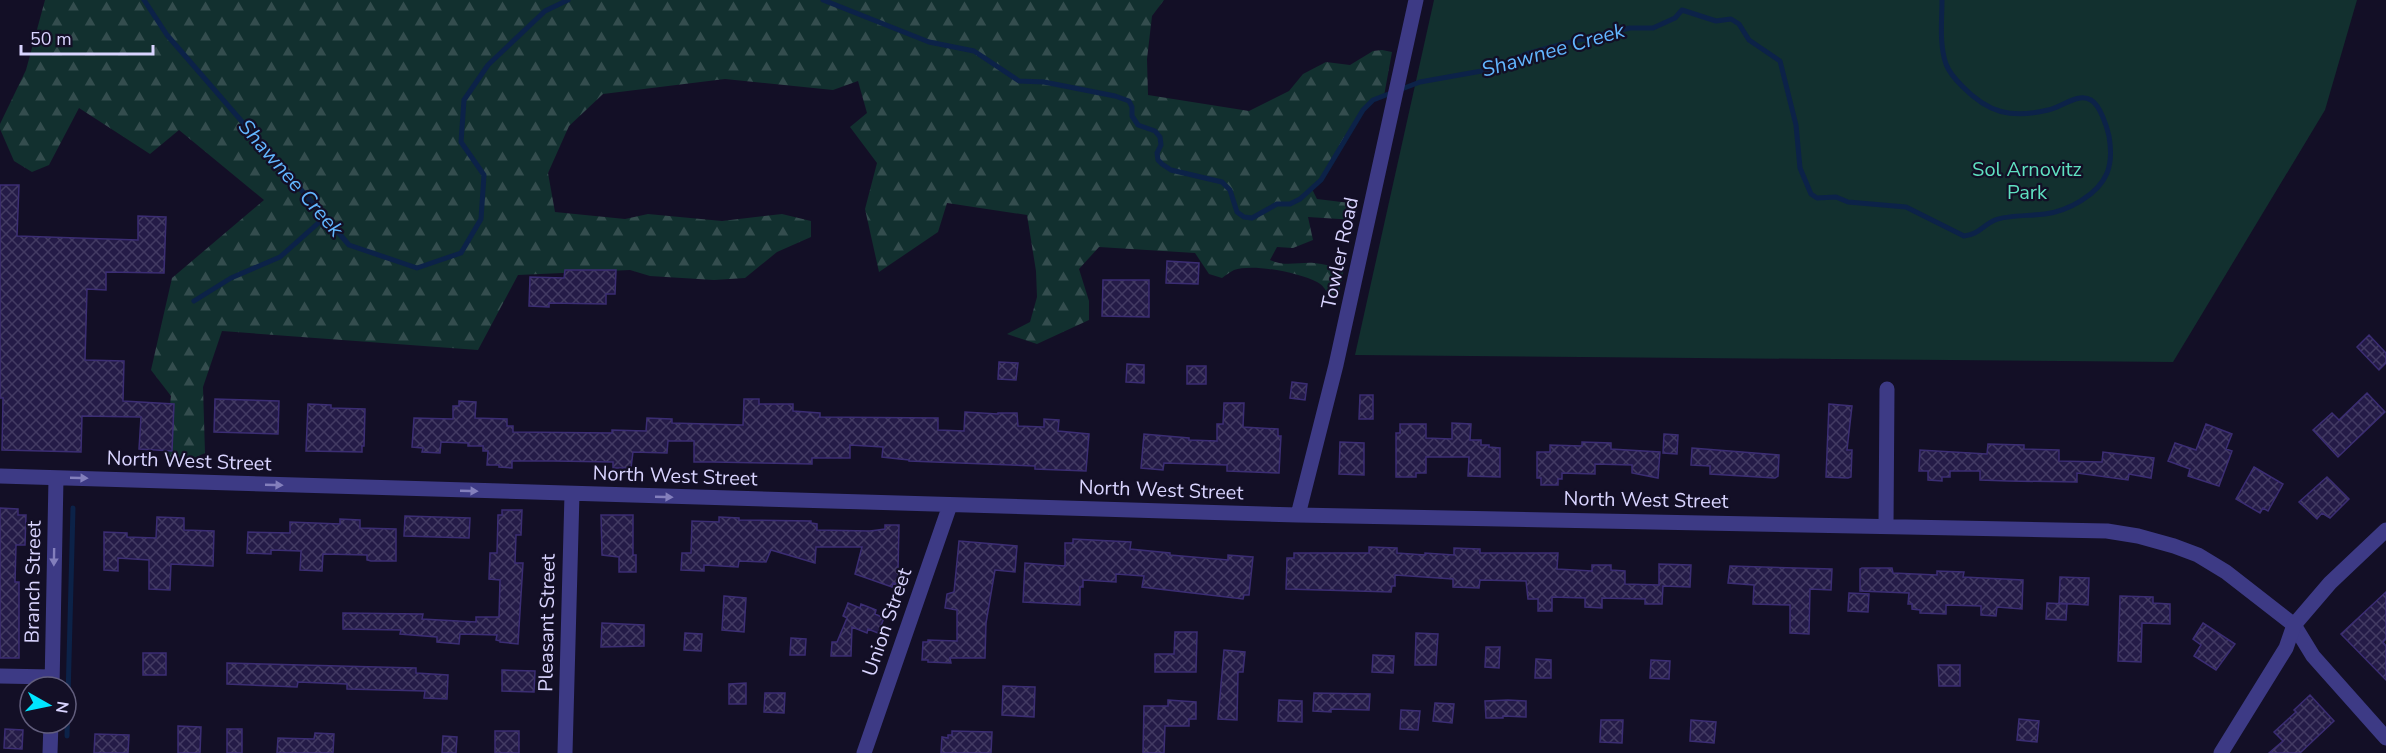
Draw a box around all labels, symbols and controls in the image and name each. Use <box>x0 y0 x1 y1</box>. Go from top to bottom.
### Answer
water label: Shawnee Creek <box>1478 16 1628 84</box>
scale bar <box>21 18 153 56</box>
text: 50 m <box>30 27 72 51</box>
water label: Shawnee Creek <box>232 113 350 243</box>
park label: Sol Arnovitz Park <box>1972 156 2082 206</box>
street label: Towler Road <box>1315 195 1365 311</box>
street label: North West Street <box>106 445 273 477</box>
street label: North West Street <box>592 460 759 492</box>
one-way arrow <box>70 474 89 483</box>
street label: North West Street <box>1078 474 1245 506</box>
one-way arrow <box>265 480 284 489</box>
street label: North West Street <box>1563 485 1730 515</box>
one-way arrow <box>460 486 479 495</box>
one-way arrow <box>655 492 674 501</box>
street label: Branch Street <box>18 519 48 644</box>
one-way arrow <box>50 548 59 567</box>
street label: Pleasant Street <box>532 553 562 692</box>
street label: Union Street <box>856 563 918 680</box>
north arrow <box>18 675 78 735</box>
text: N <box>50 700 74 715</box>

